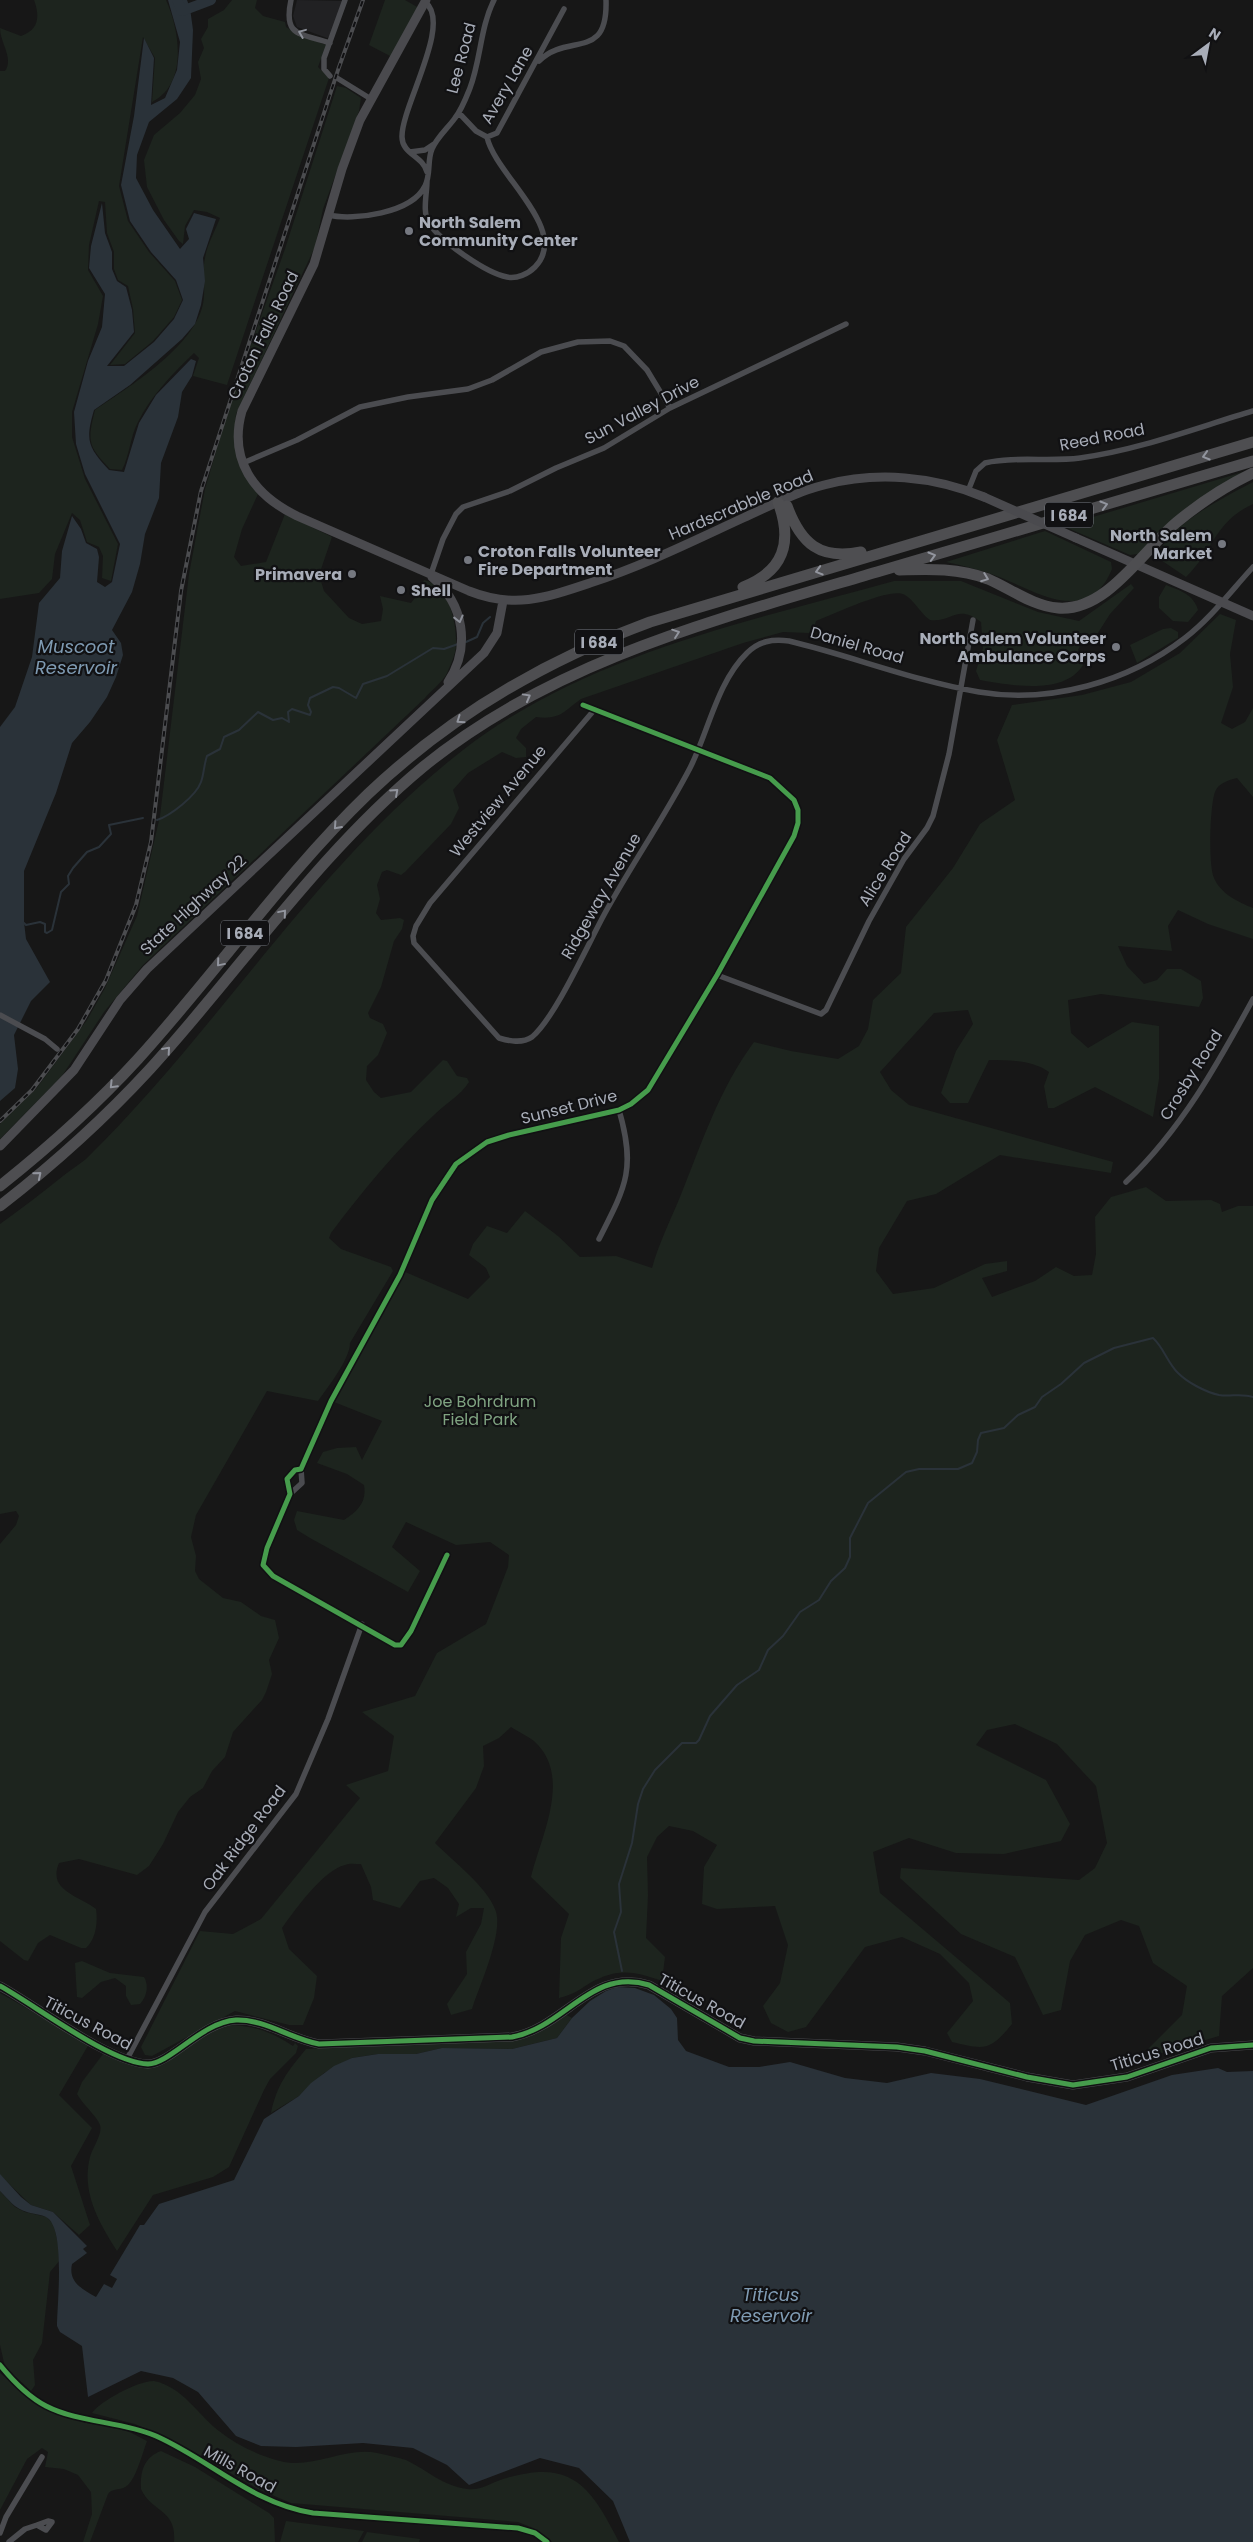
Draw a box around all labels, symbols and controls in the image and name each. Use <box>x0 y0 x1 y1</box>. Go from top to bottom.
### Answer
street label: Lee Road <box>440 20 482 96</box>
north arrow <box>1183 20 1233 70</box>
text: N <box>1205 23 1225 45</box>
one-way arrow <box>298 29 307 39</box>
street label: Avery Lane <box>475 42 539 128</box>
place label: North Salem Community Center <box>419 211 578 252</box>
marker: North Salem Community Center <box>403 225 415 237</box>
street label: Croton Falls Road <box>222 267 304 403</box>
street label: Sun Valley Drive <box>581 370 704 450</box>
street label: Reed Road <box>1057 417 1147 457</box>
one-way arrow <box>1203 450 1211 460</box>
street label: Hardscrabble Road <box>665 464 817 546</box>
one-way arrow <box>1100 500 1108 510</box>
road number: I 684 <box>1045 502 1093 528</box>
place label: North Salem Market <box>1110 524 1212 565</box>
marker: North Salem Market <box>1216 538 1228 550</box>
place label: Croton Falls Volunteer Fire Department <box>478 540 661 581</box>
one-way arrow <box>927 551 935 561</box>
marker: Croton Falls Volunteer Fire Department <box>462 554 474 566</box>
place label: Primavera <box>255 563 342 586</box>
one-way arrow <box>816 565 824 575</box>
marker: Primavera <box>346 568 358 580</box>
one-way arrow <box>980 572 989 582</box>
place label: Shell <box>411 579 451 602</box>
marker: Shell <box>395 584 407 596</box>
one-way arrow <box>453 615 464 624</box>
street label: Daniel Road <box>808 621 906 669</box>
place label: North Salem Volunteer Ambulance Corps <box>919 627 1106 668</box>
one-way arrow <box>671 629 680 639</box>
road number: I 684 <box>575 630 623 654</box>
water label: Muscoot Reservoir <box>35 634 118 680</box>
marker: North Salem Volunteer Ambulance Corps <box>1110 641 1122 653</box>
one-way arrow <box>522 694 531 704</box>
one-way arrow <box>456 714 466 723</box>
street label: Westview Avenue <box>444 740 552 862</box>
one-way arrow <box>389 789 398 797</box>
one-way arrow <box>334 820 343 829</box>
street label: Alice Road <box>853 827 917 911</box>
street label: Ridgeway Avenue <box>555 828 647 963</box>
street label: State Highway 22 <box>135 850 251 960</box>
one-way arrow <box>277 909 286 918</box>
road number: I 684 <box>221 920 269 946</box>
one-way arrow <box>217 957 226 966</box>
street label: Crosby Road <box>1154 1025 1228 1125</box>
one-way arrow <box>161 1046 170 1055</box>
one-way arrow <box>110 1079 119 1088</box>
street label: Sunset Drive <box>518 1084 620 1130</box>
one-way arrow <box>32 1173 41 1181</box>
park label: Joe Bohrdrum Field Park <box>424 1390 536 1431</box>
street label: Oak Ridge Road <box>197 1780 291 1896</box>
street label: Titicus Road <box>654 1968 750 2034</box>
street label: Titicus Road <box>40 1990 136 2056</box>
street label: Titicus Road <box>1107 2027 1207 2077</box>
water label: Titicus Reservoir <box>730 2282 813 2328</box>
street label: Mills Road <box>200 2440 280 2498</box>

